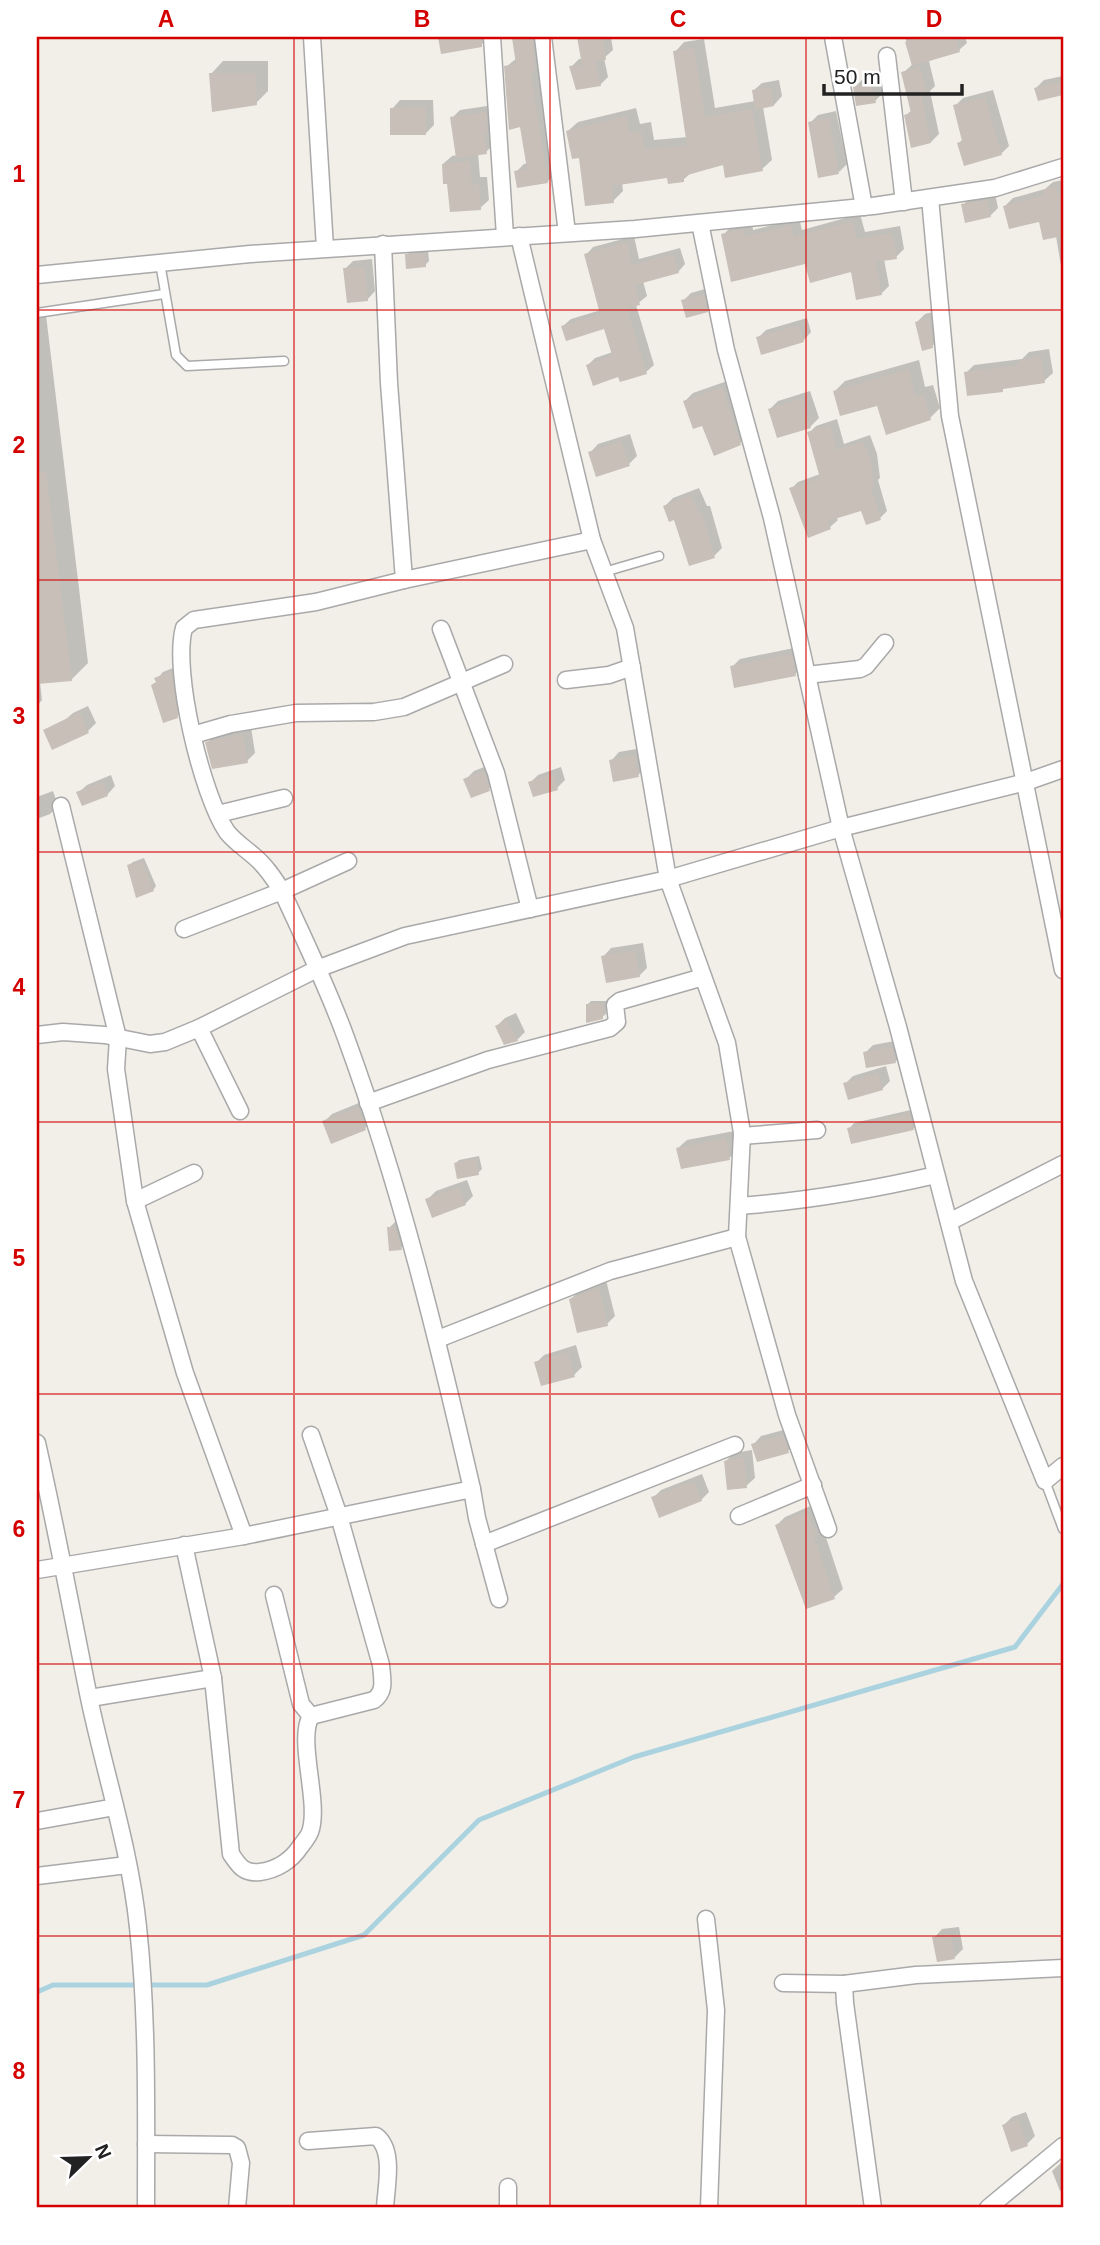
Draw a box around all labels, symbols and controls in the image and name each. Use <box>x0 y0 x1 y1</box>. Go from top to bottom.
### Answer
text: A <box>158 6 174 32</box>
text: B <box>414 6 430 32</box>
text: C <box>670 6 686 32</box>
text: D <box>926 6 942 32</box>
scale bar <box>824 52 962 96</box>
text: 50 m <box>834 65 881 88</box>
text: 1 <box>13 161 26 187</box>
text: 2 <box>13 432 25 458</box>
text: 3 <box>13 703 25 729</box>
text: 4 <box>13 974 26 1000</box>
text: 5 <box>13 1245 26 1271</box>
text: 6 <box>13 1516 25 1542</box>
text: 7 <box>13 1787 25 1813</box>
text: 8 <box>13 2058 26 2084</box>
north arrow <box>52 2122 122 2192</box>
text: N <box>91 2141 116 2162</box>

